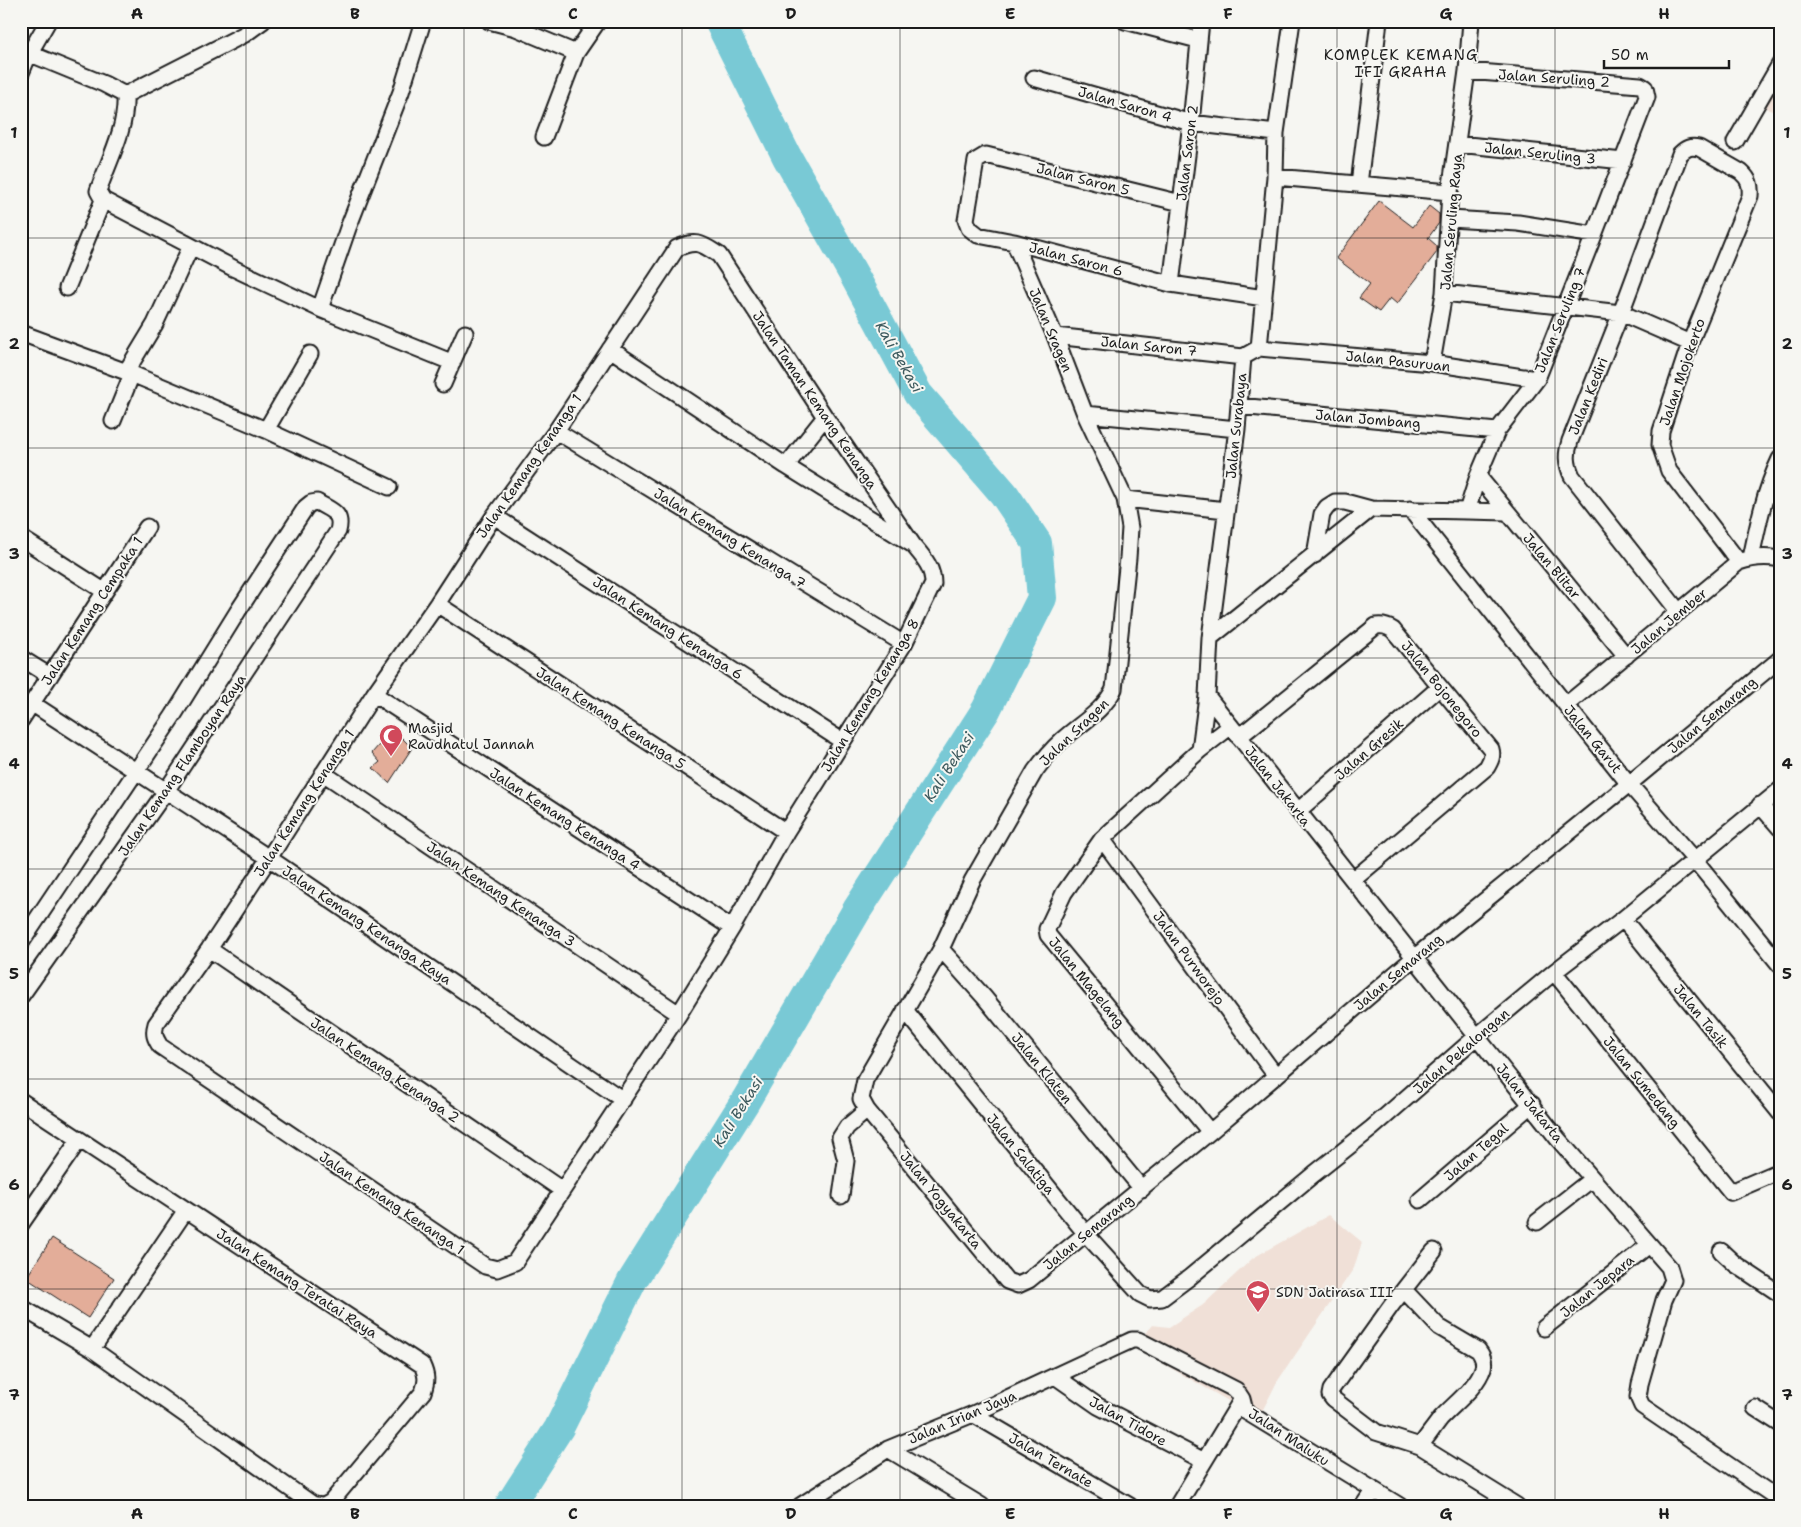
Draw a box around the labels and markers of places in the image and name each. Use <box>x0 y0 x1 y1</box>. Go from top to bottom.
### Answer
place label: Masjid Raudhatul Jannah <box>408 719 534 753</box>
mosque icon: Masjid Raudhatul Jannah <box>378 723 404 757</box>
school or university icon: SDN Jatirasa III <box>1245 1279 1271 1313</box>
place label: SDN Jatirasa III <box>1276 1283 1393 1301</box>

